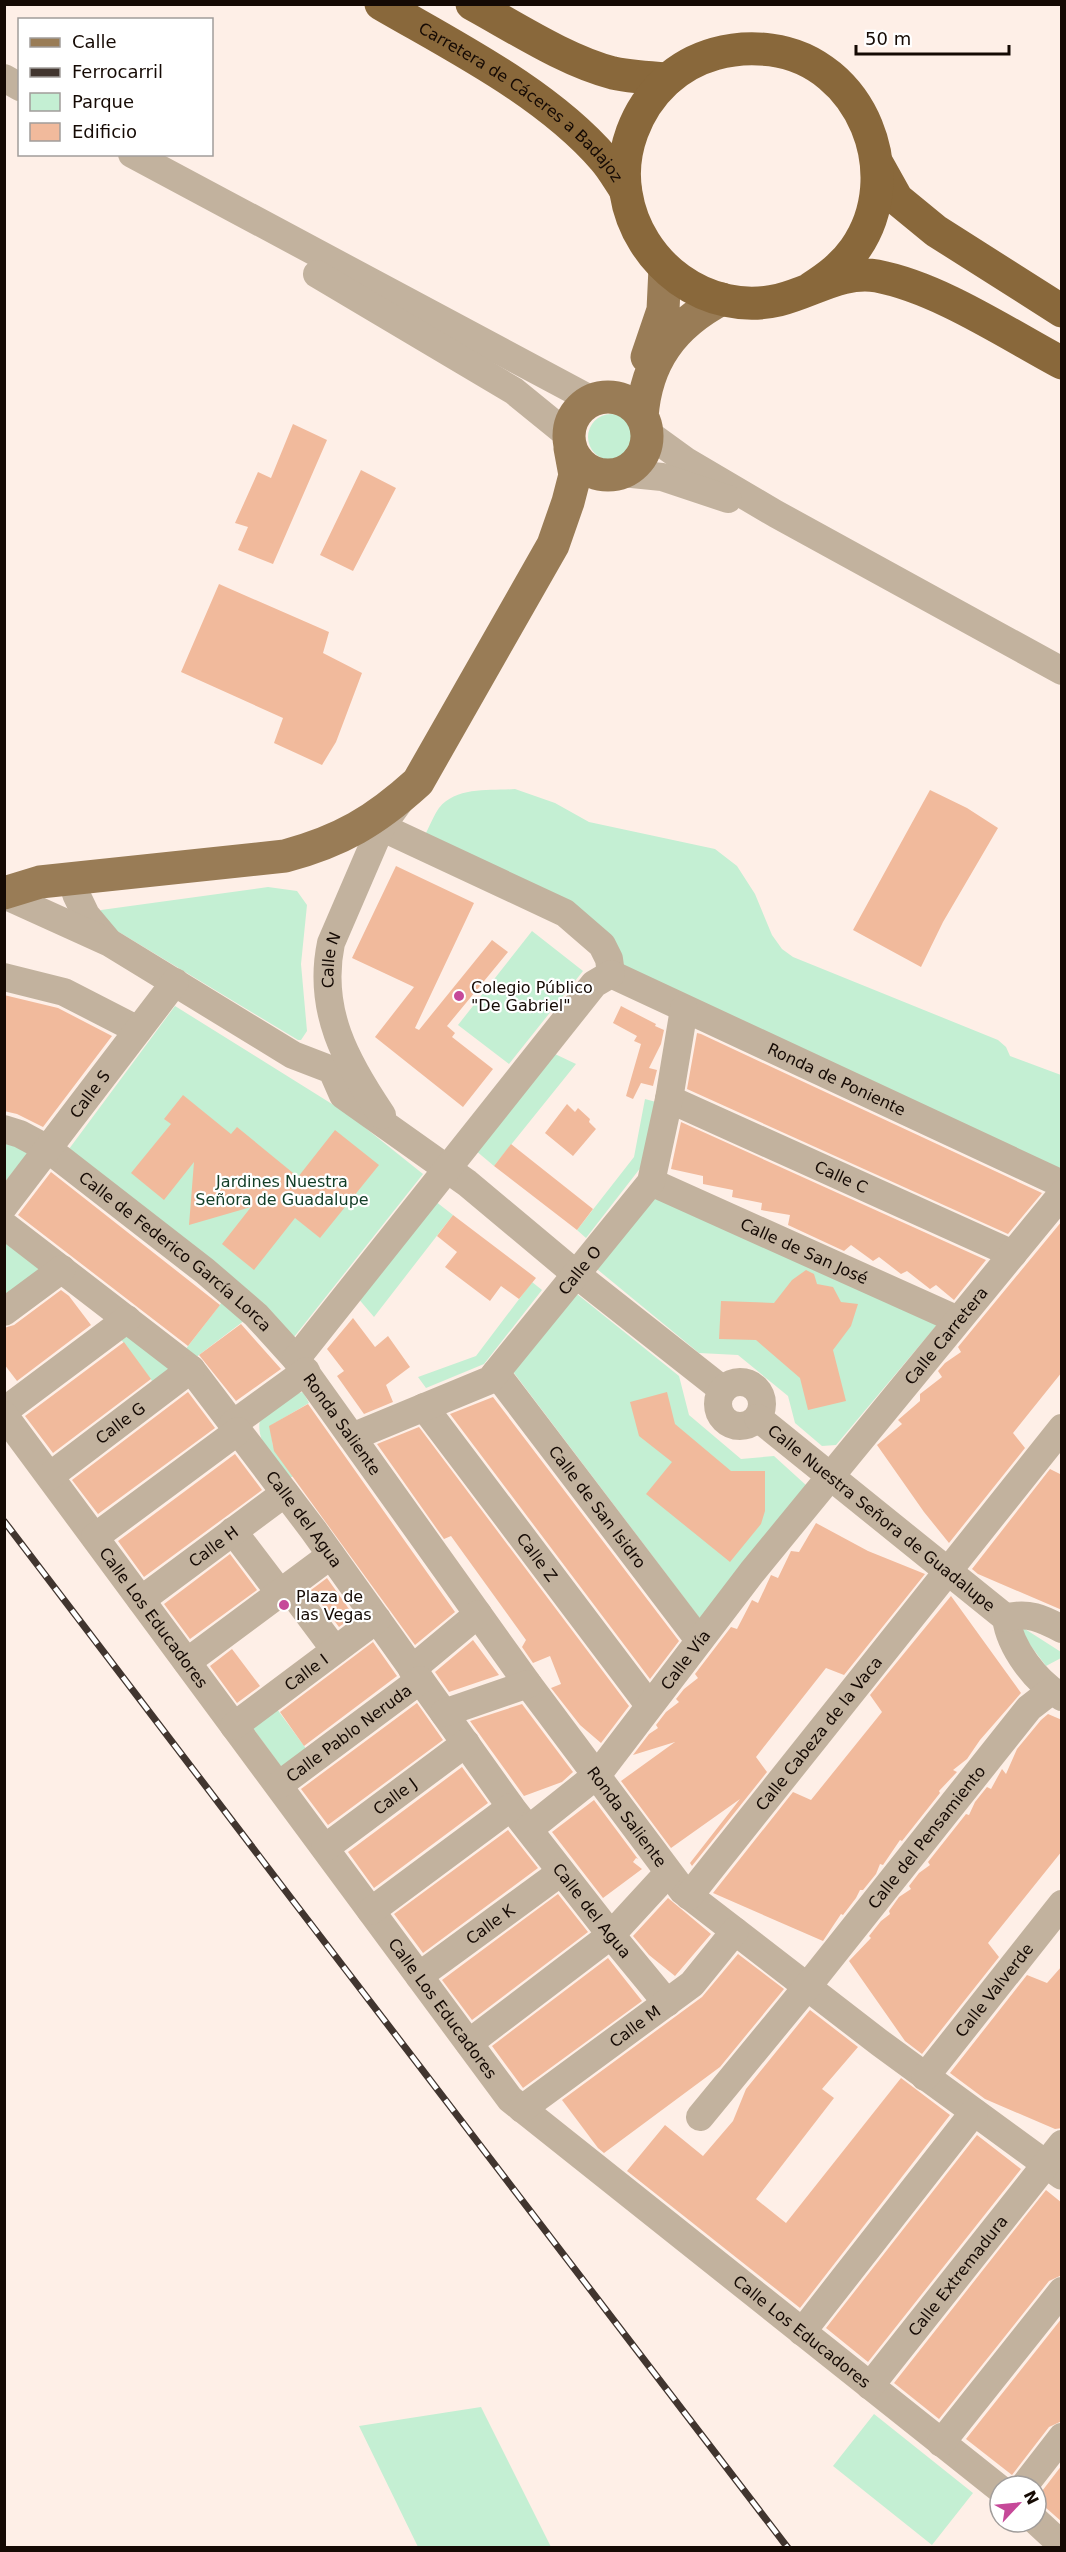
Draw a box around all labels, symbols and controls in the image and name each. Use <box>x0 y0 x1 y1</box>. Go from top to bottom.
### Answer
legend <box>18 18 213 156</box>
scale bar <box>856 18 1009 56</box>
street label: Carretera de Cáceres a Badajoz <box>415 19 627 185</box>
text: 50 m <box>865 28 911 49</box>
text: Calle <box>72 31 117 52</box>
text: Ferrocarril <box>72 61 163 82</box>
text: Parque <box>72 91 134 112</box>
text: Edificio <box>72 121 137 142</box>
street label: Calle N <box>318 929 345 988</box>
place label: Colegio Público "De Gabriel" <box>471 978 593 1015</box>
marker: Colegio Público "De Gabriel" <box>452 989 466 1003</box>
street label: Ronda de Poniente <box>764 1039 909 1120</box>
street label: Calle S <box>66 1067 114 1122</box>
street label: Calle C <box>812 1157 871 1197</box>
street label: Calle de Federico García Lorca <box>75 1168 275 1336</box>
park label: Jardines Nuestra Señora de Guadalupe <box>195 1172 369 1209</box>
street label: Calle de San José <box>737 1214 871 1288</box>
street label: Calle O <box>554 1242 605 1299</box>
street label: Calle Carretera <box>901 1283 992 1389</box>
street label: Ronda Saliente <box>299 1370 385 1479</box>
street label: Calle G <box>92 1398 149 1448</box>
street label: Calle Nuestra Señora de Guadalupe <box>764 1421 999 1615</box>
street label: Calle de San Isidro <box>545 1442 650 1572</box>
street label: Calle del Agua <box>262 1467 346 1571</box>
street label: Calle H <box>185 1522 242 1571</box>
street label: Calle Z <box>512 1529 561 1585</box>
street label: Calle Los Educadores <box>95 1544 212 1692</box>
place label: Plaza de las Vegas <box>296 1587 372 1624</box>
marker: Plaza de las Vegas <box>277 1598 291 1612</box>
street label: Calle Vía <box>657 1626 714 1694</box>
street label: Calle I <box>281 1650 332 1695</box>
street label: Calle Cabeza de la Vaca <box>752 1653 886 1815</box>
street label: Calle Pablo Neruda <box>283 1681 416 1786</box>
street label: Calle del Pensamiento <box>864 1762 989 1913</box>
street label: Ronda Saliente <box>583 1763 670 1871</box>
street label: Calle J <box>370 1774 421 1819</box>
street label: Calle del Agua <box>549 1860 635 1962</box>
street label: Calle K <box>462 1900 519 1948</box>
street label: Calle Los Educadores <box>384 1935 501 2083</box>
street label: Calle Valverde <box>951 1940 1037 2041</box>
street label: Calle M <box>606 2001 664 2051</box>
street label: Calle Extremadura <box>904 2212 1012 2340</box>
street label: Calle Los Educadores <box>729 2271 874 2392</box>
north arrow <box>988 2474 1048 2534</box>
text: N <box>1020 2487 1043 2508</box>

